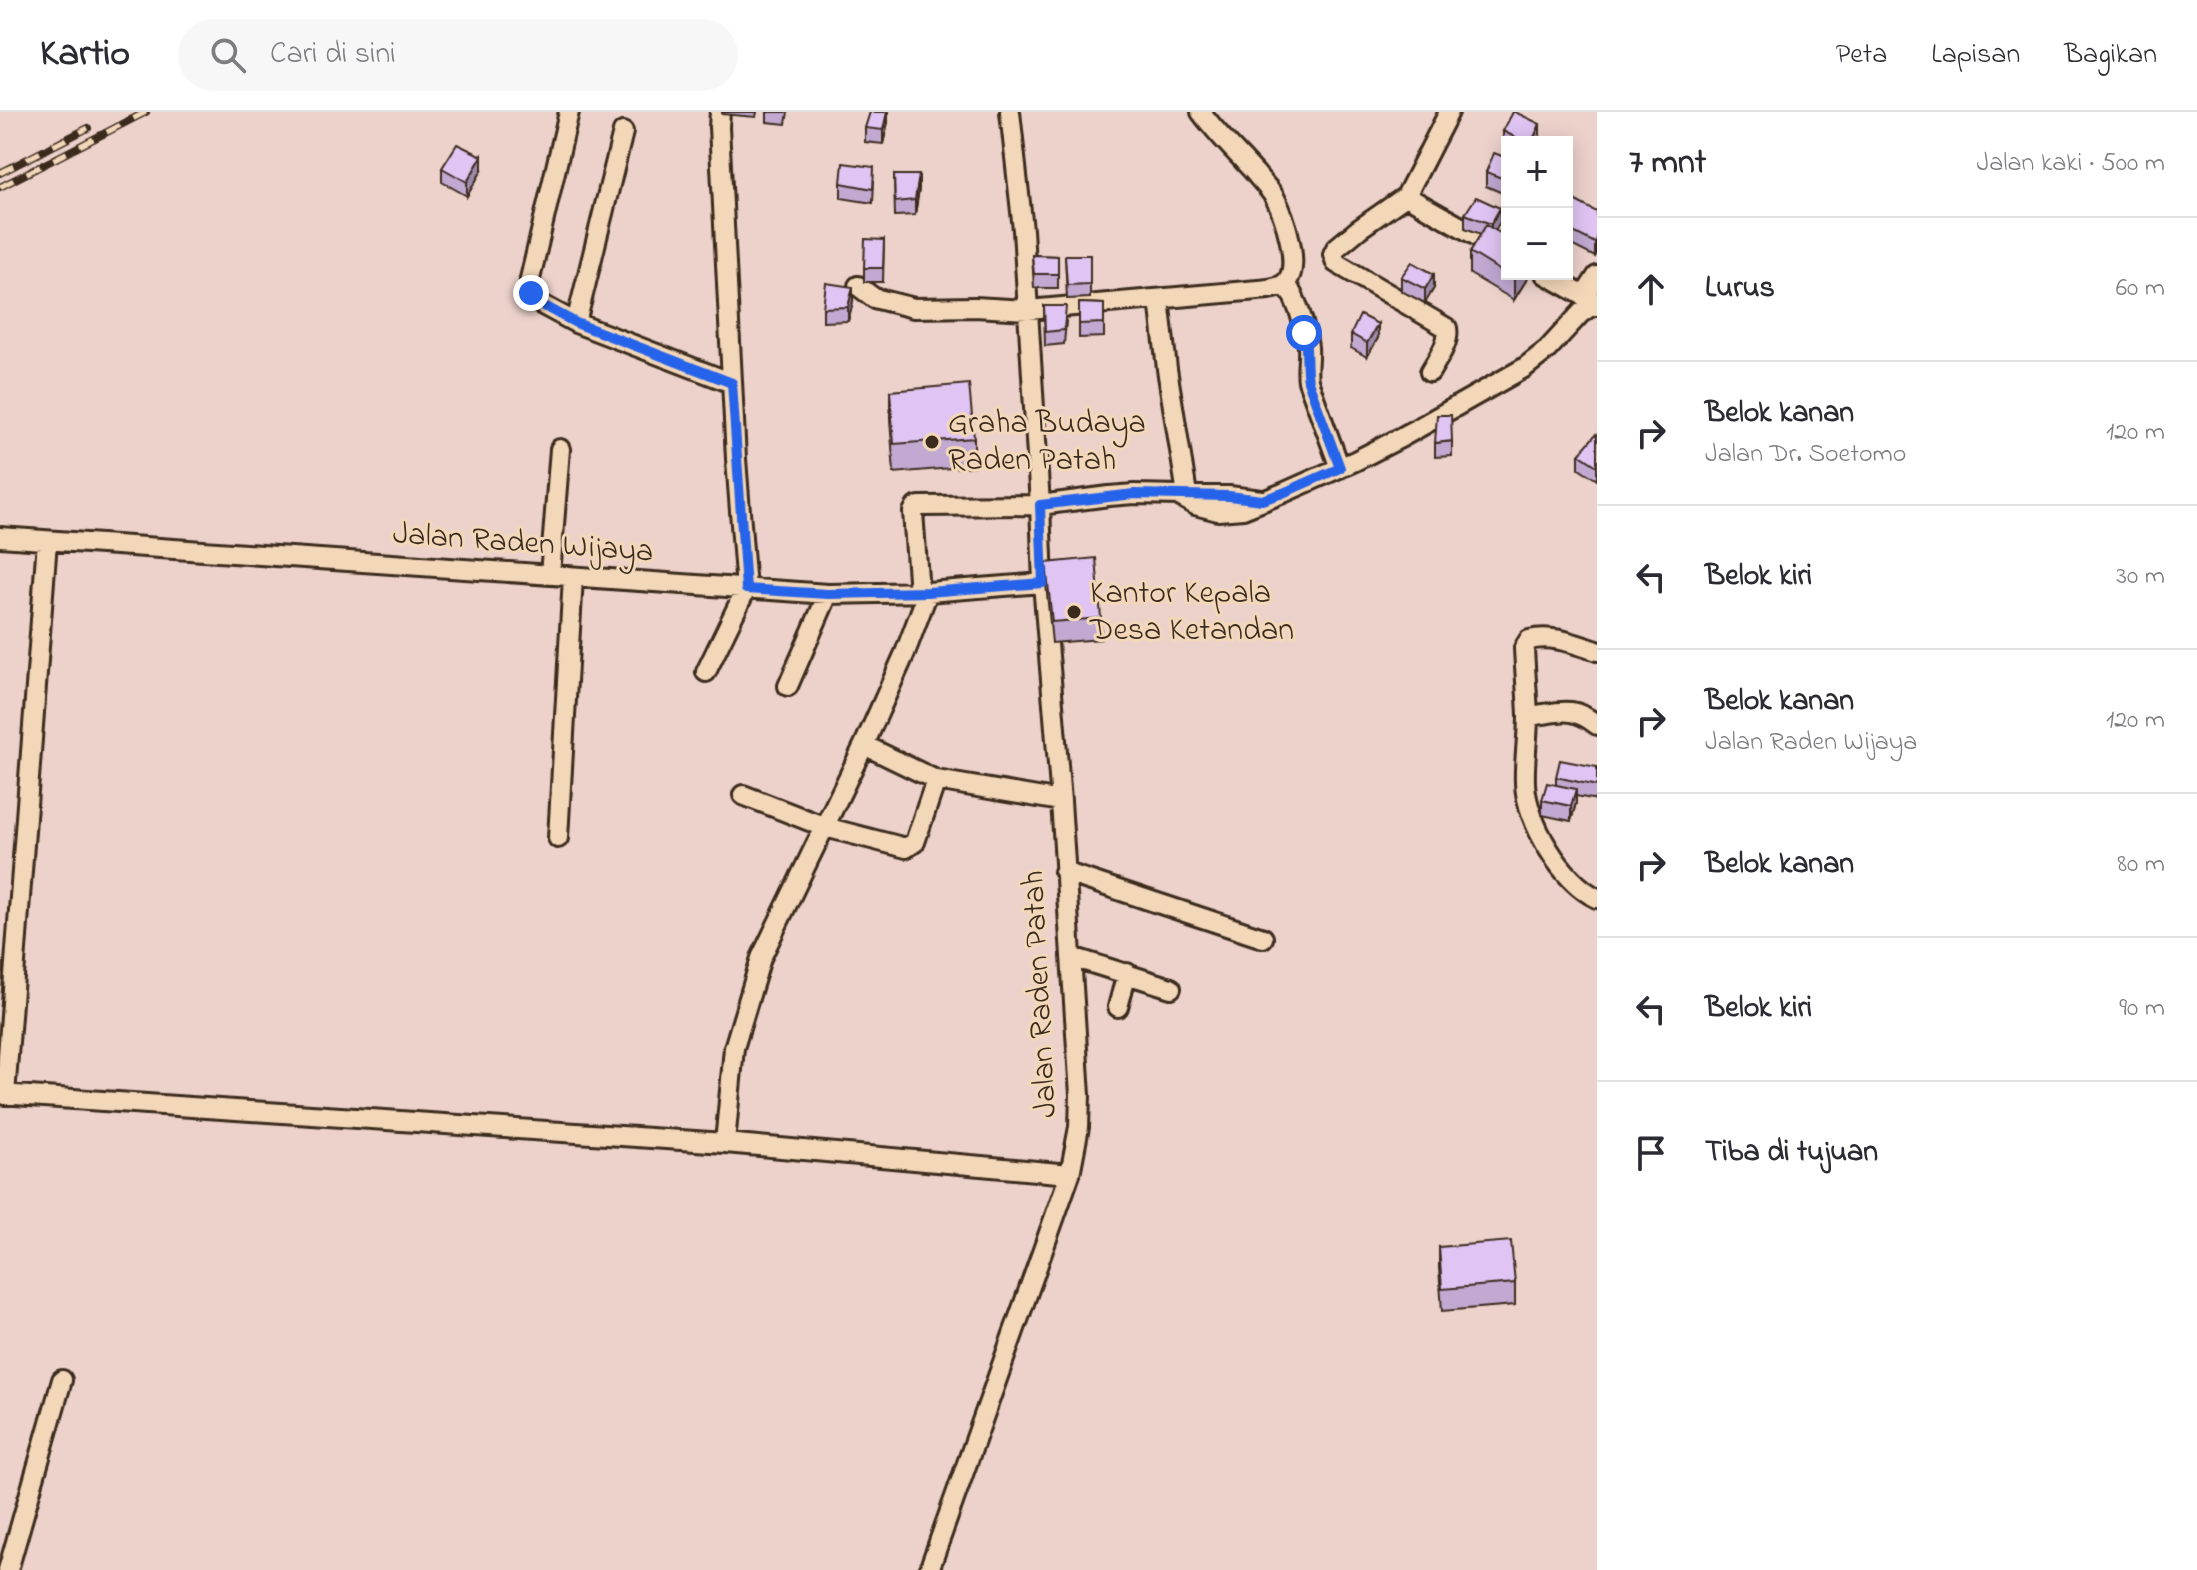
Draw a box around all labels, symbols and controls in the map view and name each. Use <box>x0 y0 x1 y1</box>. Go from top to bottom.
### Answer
search box <box>178 19 738 91</box>
text: Kartio <box>40 27 130 83</box>
icon: search <box>206 33 250 77</box>
text: Cari di sini <box>270 33 396 77</box>
text: Peta <box>1836 35 1887 76</box>
text: Lapisan <box>1931 35 2020 76</box>
text: Bagikan <box>2064 35 2157 76</box>
map controls <box>1501 136 1573 280</box>
button: + <box>1501 136 1573 208</box>
text: 7 mnt <box>1629 139 1706 189</box>
text: Jalan kaki · 500 m <box>1976 145 2165 183</box>
button: − <box>1501 208 1573 280</box>
icon: ahead <box>1629 267 1673 311</box>
text: Lurus <box>1705 267 1775 311</box>
text: 60 m <box>2116 270 2165 308</box>
route end <box>513 275 549 311</box>
route start <box>1286 315 1322 351</box>
text: Belok kanan <box>1705 392 1854 436</box>
place label: Graha Budaya Raden Patah <box>948 401 1146 485</box>
icon: right <box>1629 411 1673 455</box>
text: 120 m <box>2106 414 2165 452</box>
marker: Graha Budaya Raden Patah <box>923 433 941 451</box>
text: Jalan Dr. Soetomo <box>1705 436 1906 474</box>
street label: Jalan Raden Wijaya <box>391 511 655 577</box>
icon: left <box>1629 555 1673 599</box>
text: Belok kiri <box>1705 555 1812 599</box>
text: 30 m <box>2116 558 2165 596</box>
place label: Kantor Kepala Desa Ketandan <box>1089 571 1294 655</box>
marker: Kantor Kepala Desa Ketandan <box>1065 603 1083 621</box>
text: Belok kanan <box>1705 680 1854 724</box>
icon: right <box>1629 699 1673 743</box>
text: 120 m <box>2106 702 2165 740</box>
text: Jalan Raden Wijaya <box>1705 724 1917 762</box>
icon: right <box>1629 843 1673 887</box>
text: Belok kanan <box>1705 843 1854 887</box>
text: 80 m <box>2117 846 2165 884</box>
street label: Jalan Raden Patah <box>1011 869 1071 1119</box>
icon: left <box>1629 987 1673 1031</box>
text: Belok kiri <box>1705 987 1812 1031</box>
text: 90 m <box>2119 990 2165 1028</box>
icon: arrive <box>1629 1131 1673 1175</box>
text: Tiba di tujuan <box>1705 1131 1878 1175</box>

